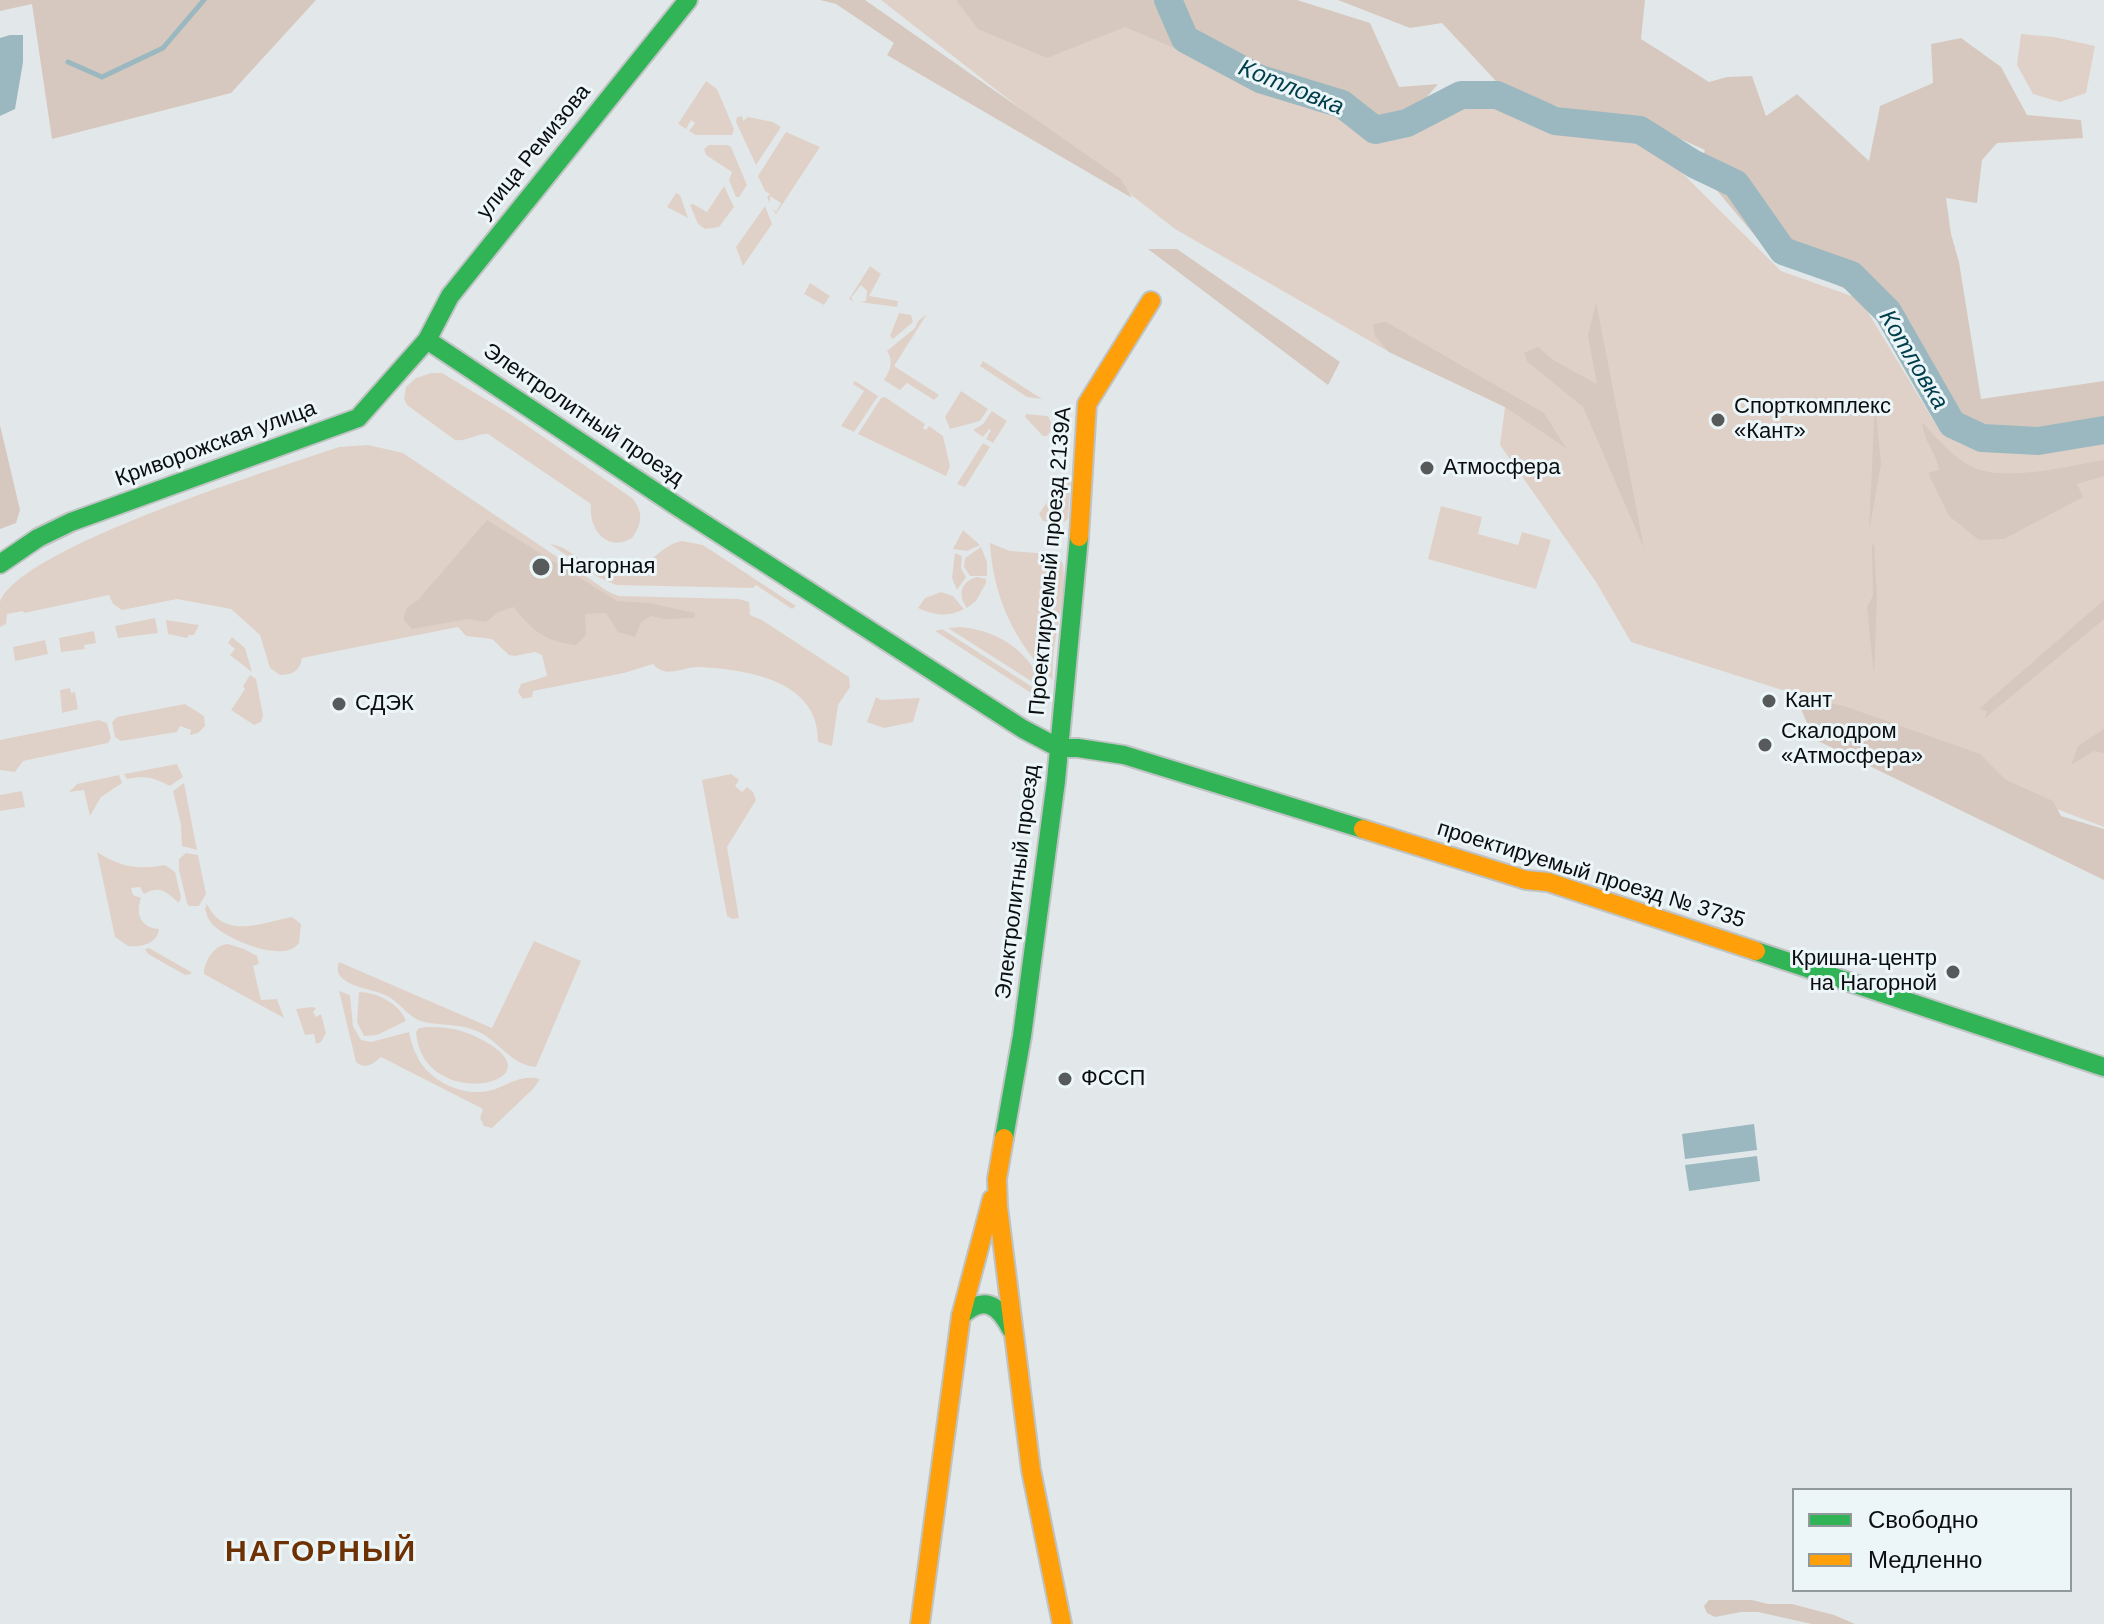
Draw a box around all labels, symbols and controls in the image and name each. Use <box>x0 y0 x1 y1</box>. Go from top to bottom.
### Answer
water label: Котловка <box>1234 54 1348 122</box>
street label: улица Ремизова <box>472 79 596 225</box>
water label: Котловка <box>1872 305 1954 415</box>
street label: Электролитный проезд <box>478 338 688 492</box>
place label: Спорткомплекс «Кант» <box>1734 394 1891 446</box>
street label: Криворожская улица <box>112 395 320 493</box>
street label: Проектируемый проезд 2139А <box>1024 406 1078 716</box>
marker: Спорткомплекс «Кант» <box>1709 411 1727 429</box>
place label: Атмосфера <box>1443 455 1560 481</box>
marker: Атмосфера <box>1418 459 1436 477</box>
place label: Нагорная <box>559 554 655 580</box>
marker: Нагорная <box>530 556 552 578</box>
place label: Кант <box>1785 688 1832 714</box>
place label: СДЭК <box>355 691 414 717</box>
marker: Кант <box>1760 692 1778 710</box>
marker: СДЭК <box>330 695 348 713</box>
place label: Скалодром «Атмосфера» <box>1781 719 1923 770</box>
marker: Скалодром «Атмосфера» <box>1756 736 1774 754</box>
street label: Электролитный проезд <box>991 763 1045 1001</box>
street label: проектируемый проезд № 3735 <box>1434 816 1748 934</box>
place label: Кришна-центр на Нагорной <box>1791 946 1937 998</box>
marker: Кришна-центр на Нагорной <box>1944 963 1962 981</box>
place label: ФССП <box>1081 1066 1145 1092</box>
marker: ФССП <box>1056 1070 1074 1088</box>
legend <box>1792 1488 2072 1592</box>
text: Свободно <box>1868 1506 1978 1533</box>
district label: НАГОРНЫЙ <box>225 1535 417 1571</box>
text: Медленно <box>1868 1546 1982 1573</box>

